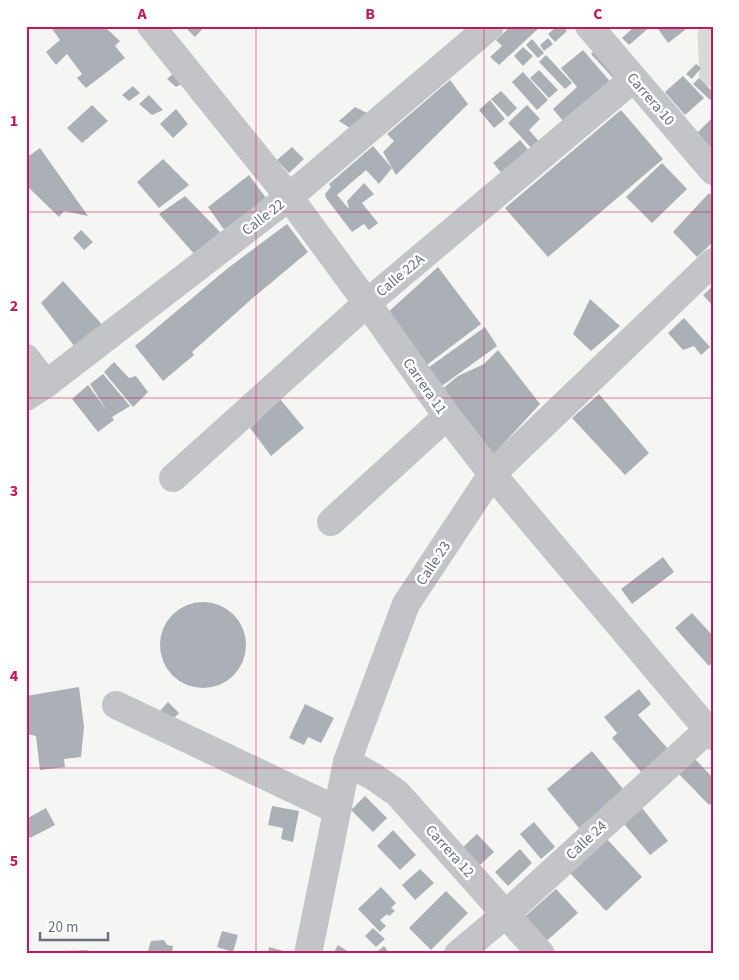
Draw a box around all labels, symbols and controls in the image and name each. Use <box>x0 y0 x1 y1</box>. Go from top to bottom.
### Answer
text: A <box>136 3 147 25</box>
text: B <box>365 3 375 25</box>
text: C <box>593 3 603 25</box>
street label: Carrera 10 <box>622 68 680 130</box>
text: 1 <box>10 110 18 132</box>
street label: Calle 22 <box>237 194 289 241</box>
street label: Calle 22A <box>372 248 430 302</box>
text: 2 <box>10 295 18 317</box>
street label: Carrera 11 <box>398 354 452 419</box>
text: 3 <box>10 480 18 502</box>
street label: Calle 23 <box>411 537 456 590</box>
text: 4 <box>10 665 19 687</box>
street label: Calle 24 <box>561 816 612 865</box>
street label: Carrera 12 <box>420 820 479 882</box>
text: 5 <box>10 850 18 872</box>
scale bar <box>40 910 108 942</box>
text: 20 m <box>48 917 78 938</box>

